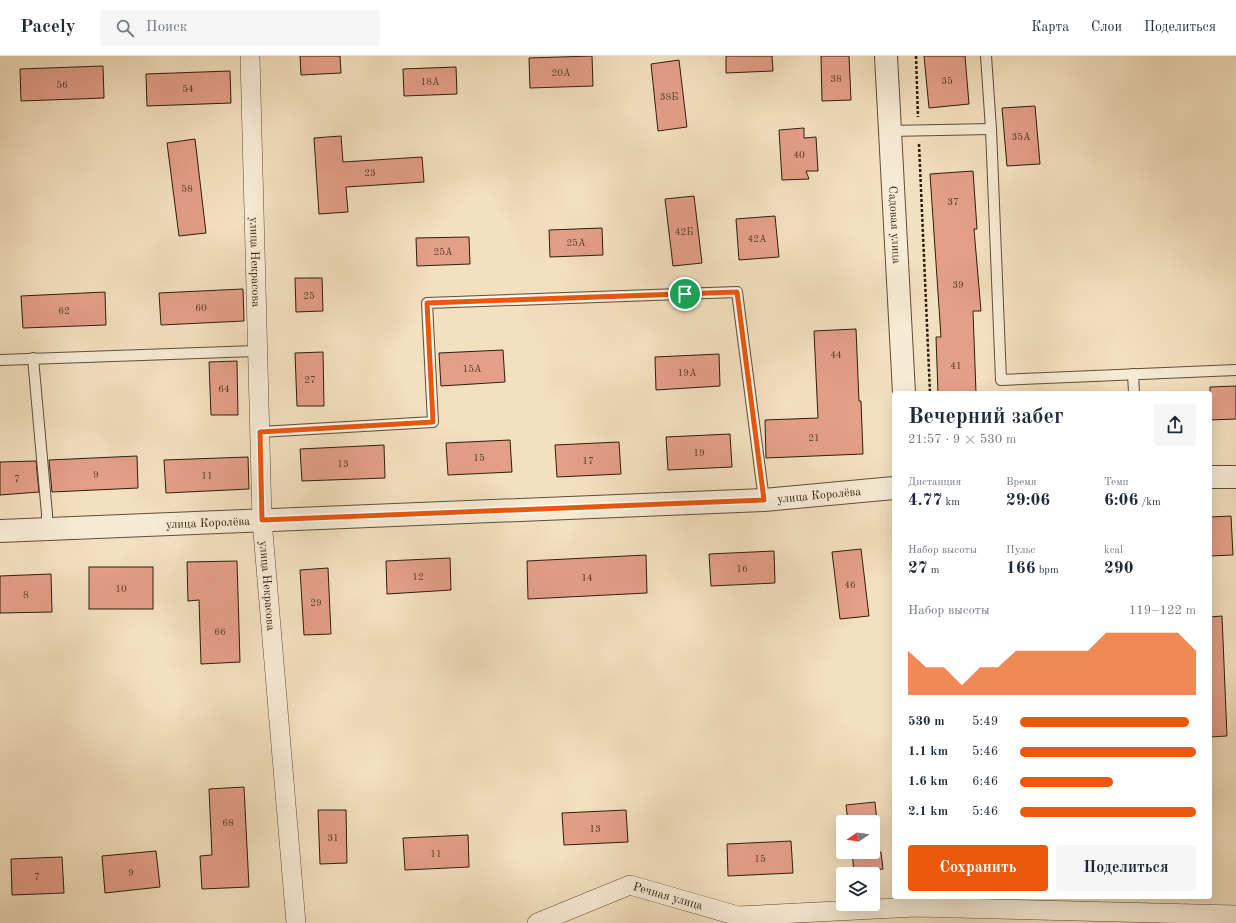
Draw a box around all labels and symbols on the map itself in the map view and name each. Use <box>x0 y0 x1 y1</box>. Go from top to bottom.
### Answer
house number: 20А <box>551 68 571 78</box>
house number: 38 <box>830 74 842 84</box>
house number: 35 <box>941 76 953 86</box>
house number: 18А <box>420 77 440 87</box>
house number: 56 <box>56 80 68 90</box>
house number: 54 <box>182 84 194 94</box>
house number: 38Б <box>660 92 678 102</box>
house number: 35А <box>1011 132 1031 142</box>
house number: 40 <box>793 150 805 160</box>
house number: 23 <box>364 168 376 178</box>
house number: 58 <box>181 184 193 194</box>
street label: Садовая улица <box>886 186 902 264</box>
house number: 37 <box>947 197 959 207</box>
street label: улица Некрасова <box>247 217 261 307</box>
house number: 42Б <box>675 227 693 237</box>
house number: 42А <box>747 234 767 244</box>
house number: 25А <box>566 238 586 248</box>
house number: 25А <box>433 247 453 257</box>
pin <box>668 277 702 311</box>
house number: 39 <box>952 280 964 290</box>
house number: 25 <box>303 291 315 301</box>
house number: 60 <box>195 303 207 313</box>
house number: 62 <box>58 306 70 316</box>
house number: 44 <box>830 350 842 360</box>
house number: 41 <box>950 361 962 371</box>
house number: 15А <box>462 364 482 374</box>
house number: 19А <box>677 368 697 378</box>
house number: 27 <box>304 375 316 385</box>
house number: 64 <box>218 384 230 394</box>
house number: 21 <box>808 433 820 443</box>
house number: 19 <box>693 448 705 458</box>
house number: 15 <box>473 453 485 463</box>
house number: 17 <box>582 456 594 466</box>
house number: 13 <box>337 459 349 469</box>
house number: 9 <box>93 470 99 480</box>
house number: 11 <box>201 471 213 481</box>
house number: 7 <box>14 474 20 484</box>
street label: улица Королёва <box>777 486 862 506</box>
street label: улица Королёва <box>166 516 250 531</box>
street label: улица Некрасова <box>257 540 276 631</box>
house number: 16 <box>736 564 748 574</box>
house number: 12 <box>412 572 424 582</box>
house number: 14 <box>581 573 593 583</box>
house number: 46 <box>844 580 856 590</box>
house number: 10 <box>115 584 127 594</box>
house number: 8 <box>23 590 29 600</box>
house number: 29 <box>310 598 322 608</box>
house number: 66 <box>214 627 226 637</box>
north arrow <box>836 815 880 859</box>
house number: 68 <box>222 818 234 828</box>
house number: 13 <box>589 824 601 834</box>
house number: 31 <box>327 833 339 843</box>
house number: 11 <box>430 849 442 859</box>
house number: 15 <box>754 854 766 864</box>
house number: 9 <box>128 868 134 878</box>
house number: 7 <box>34 872 40 882</box>
street label: Речная улица <box>631 881 704 913</box>

